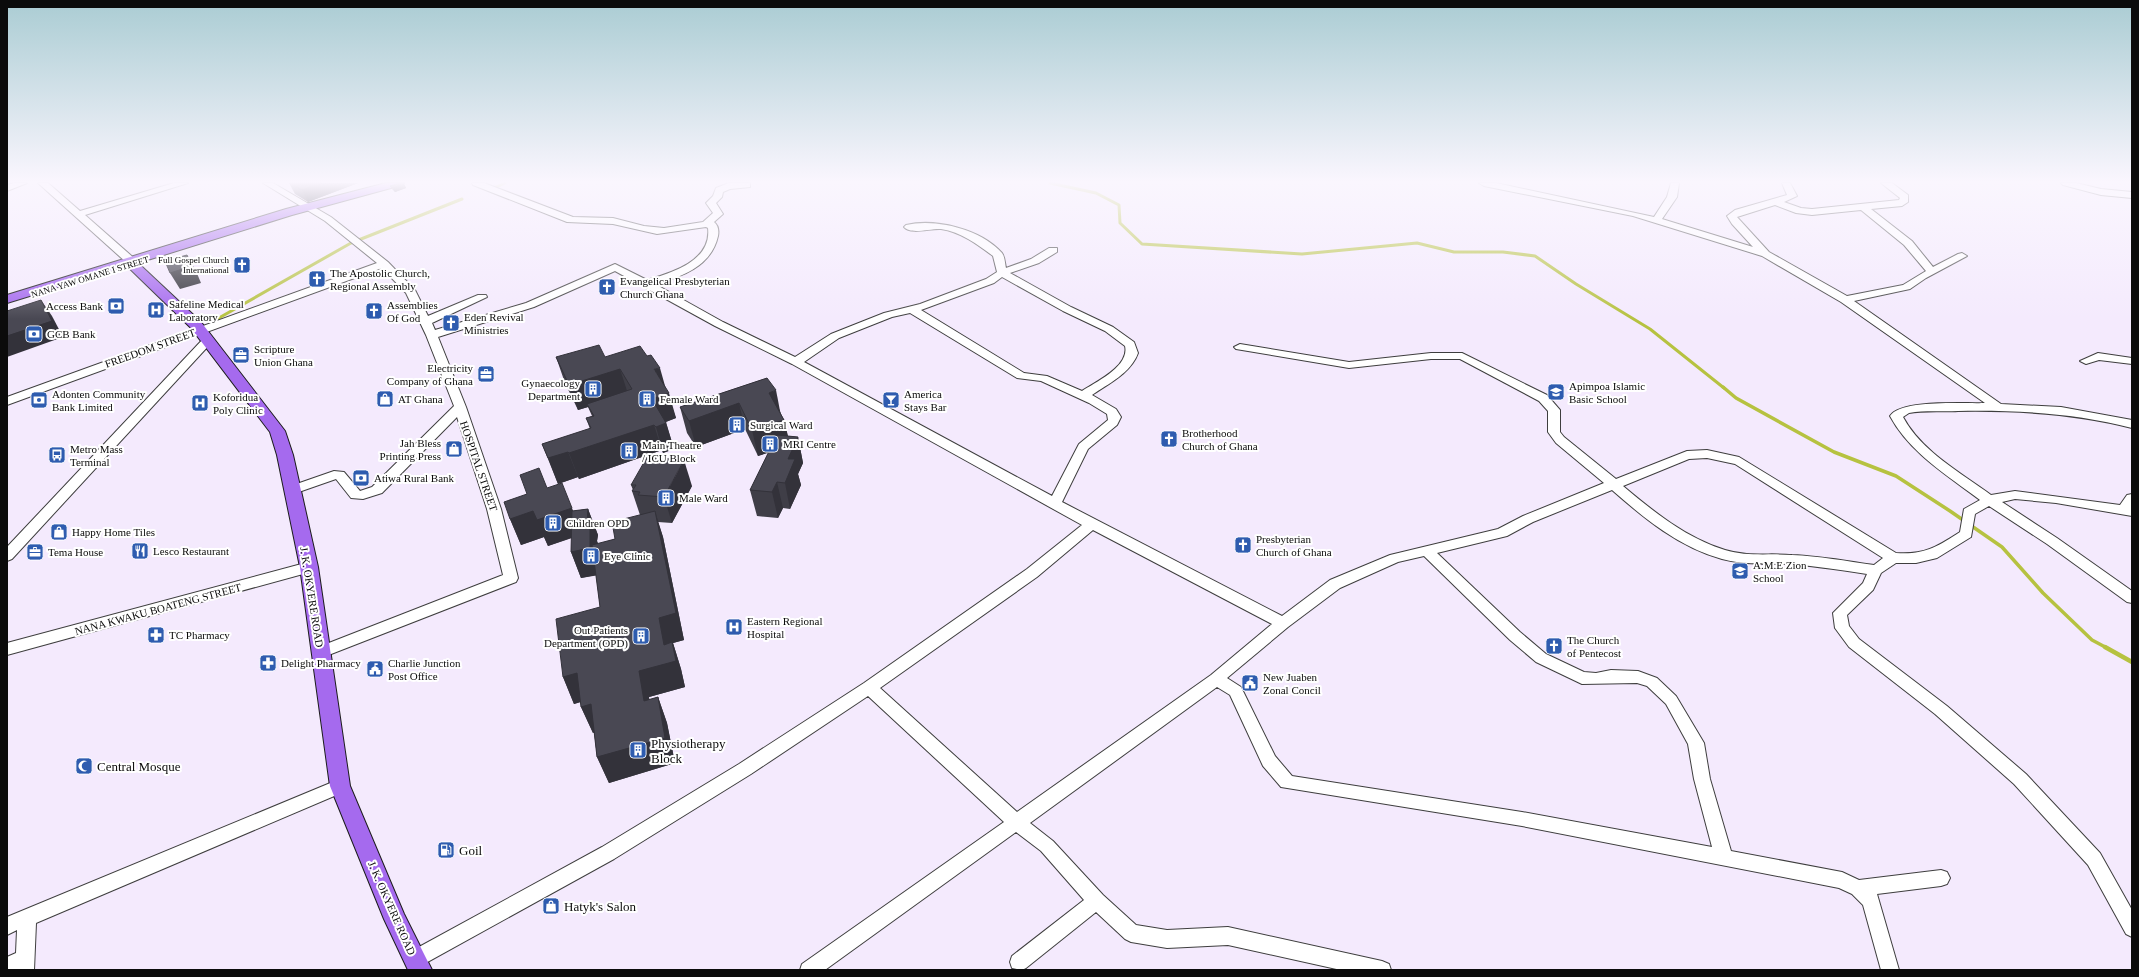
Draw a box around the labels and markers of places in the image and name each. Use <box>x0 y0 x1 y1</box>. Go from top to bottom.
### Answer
place label: Full Gospel Church International <box>158 255 229 275</box>
church icon: Full Gospel Church International <box>232 255 252 275</box>
place label: The Apostolic Church, Regional Assembly <box>330 267 430 292</box>
church icon: The Apostolic Church, Regional Assembly <box>307 269 327 289</box>
place label: Evangelical Presbyterian Church Ghana <box>620 275 730 300</box>
church icon: Evangelical Presbyterian Church Ghana <box>597 277 617 297</box>
bank icon: Access Bank <box>106 296 126 316</box>
place label: Safeline Medical Laboratory <box>169 298 244 323</box>
place label: Assemblies Of God <box>387 299 438 324</box>
place label: Access Bank <box>46 300 103 312</box>
hospital icon: Safeline Medical Laboratory <box>146 300 166 320</box>
church icon: Assemblies Of God <box>364 301 384 321</box>
place label: Eden Revival Ministries <box>464 311 524 336</box>
church icon: Eden Revival Ministries <box>441 313 461 333</box>
bank icon: GCB Bank <box>24 324 44 344</box>
place label: GCB Bank <box>47 328 96 340</box>
place label: Scripture Union Ghana <box>254 343 313 368</box>
office icon: Scripture Union Ghana <box>231 345 251 365</box>
place label: Electricity Company of Ghana <box>387 362 473 387</box>
office icon: Electricity Company of Ghana <box>476 364 496 384</box>
place label: Gynaecology Department <box>521 377 580 402</box>
building icon: Gynaecology Department <box>583 379 603 399</box>
place label: Apimpoa Islamic Basic School <box>1569 380 1645 405</box>
school or university icon: Apimpoa Islamic Basic School <box>1546 382 1566 402</box>
place label: Adonten Community Bank Limited <box>52 388 146 413</box>
place label: America Stays Bar <box>904 388 947 413</box>
shop icon: AT Ghana <box>375 389 395 409</box>
building icon: Female Ward <box>637 389 657 409</box>
bank icon: Adonten Community Bank Limited <box>29 390 49 410</box>
bar icon: America Stays Bar <box>881 390 901 410</box>
place label: Koforidua Poly Clinic <box>213 391 263 416</box>
hospital icon: Koforidua Poly Clinic <box>190 393 210 413</box>
place label: AT Ghana <box>398 393 443 405</box>
place label: Female Ward <box>660 393 719 405</box>
building icon: Surgical Ward <box>727 415 747 435</box>
place label: Surgical Ward <box>750 419 813 431</box>
place label: Brotherhood Church of Ghana <box>1182 427 1258 452</box>
church icon: Brotherhood Church of Ghana <box>1159 429 1179 449</box>
building icon: MRI Centre <box>760 434 780 454</box>
place label: Jah Bless Printing Press <box>380 437 441 462</box>
place label: MRI Centre <box>783 438 836 450</box>
shop icon: Jah Bless Printing Press <box>444 439 464 459</box>
place label: Main Theatre / ICU Block <box>642 439 701 464</box>
building icon: Main Theatre / ICU Block <box>619 441 639 461</box>
place label: Metro Mass Terminal <box>70 443 123 468</box>
bus stop icon: Metro Mass Terminal <box>47 445 67 465</box>
bank icon: Atiwa Rural Bank <box>351 468 371 488</box>
place label: Atiwa Rural Bank <box>374 472 455 484</box>
building icon: Male Ward <box>656 488 676 508</box>
place label: Male Ward <box>679 492 728 504</box>
building icon: Children OPD <box>543 513 563 533</box>
place label: Children OPD <box>566 517 629 529</box>
shop icon: Happy Home Tiles <box>49 522 69 542</box>
place label: Happy Home Tiles <box>72 526 155 538</box>
place label: Presbyterian Church of Ghana <box>1256 533 1332 558</box>
church icon: Presbyterian Church of Ghana <box>1233 535 1253 555</box>
restaurant icon: Lesco Restaurant <box>130 541 150 561</box>
office icon: Tema House <box>25 542 45 562</box>
place label: Lesco Restaurant <box>153 545 229 557</box>
place label: Tema House <box>48 546 103 558</box>
building icon: Eye Clinic <box>581 546 601 566</box>
place label: Eye Clinic <box>604 550 651 562</box>
place label: A.M.E Zion School <box>1753 559 1807 584</box>
school or university icon: A.M.E Zion School <box>1730 561 1750 581</box>
place label: Eastern Regional Hospital <box>747 615 822 640</box>
hospital icon: Eastern Regional Hospital <box>724 617 744 637</box>
place label: Out Patients Department (OPD) <box>544 624 628 650</box>
pharmacy icon: TC Pharmacy <box>146 625 166 645</box>
building icon: Out Patients Department (OPD) <box>631 626 651 646</box>
place label: TC Pharmacy <box>169 629 230 641</box>
place label: The Church of Pentecost <box>1567 634 1621 659</box>
church icon: The Church of Pentecost <box>1544 636 1564 656</box>
pharmacy icon: Delight Pharmacy <box>258 653 278 673</box>
place label: Delight Pharmacy <box>281 657 361 669</box>
place label: Charlie Junction Post Office <box>388 657 461 682</box>
public building icon: Charlie Junction Post Office <box>365 659 385 679</box>
place label: New Juaben Zonal Concil <box>1263 671 1321 696</box>
public building icon: New Juaben Zonal Concil <box>1240 673 1260 693</box>
place label: Physiotherapy Block <box>651 736 726 766</box>
building icon: Physiotherapy Block <box>628 740 648 760</box>
mosque icon: Central Mosque <box>74 756 94 776</box>
place label: Central Mosque <box>97 759 181 774</box>
fuel station icon: Goil <box>436 840 456 860</box>
place label: Goil <box>459 843 483 858</box>
shop icon: Hatyk's Salon <box>541 896 561 916</box>
place label: Hatyk's Salon <box>564 899 637 914</box>

